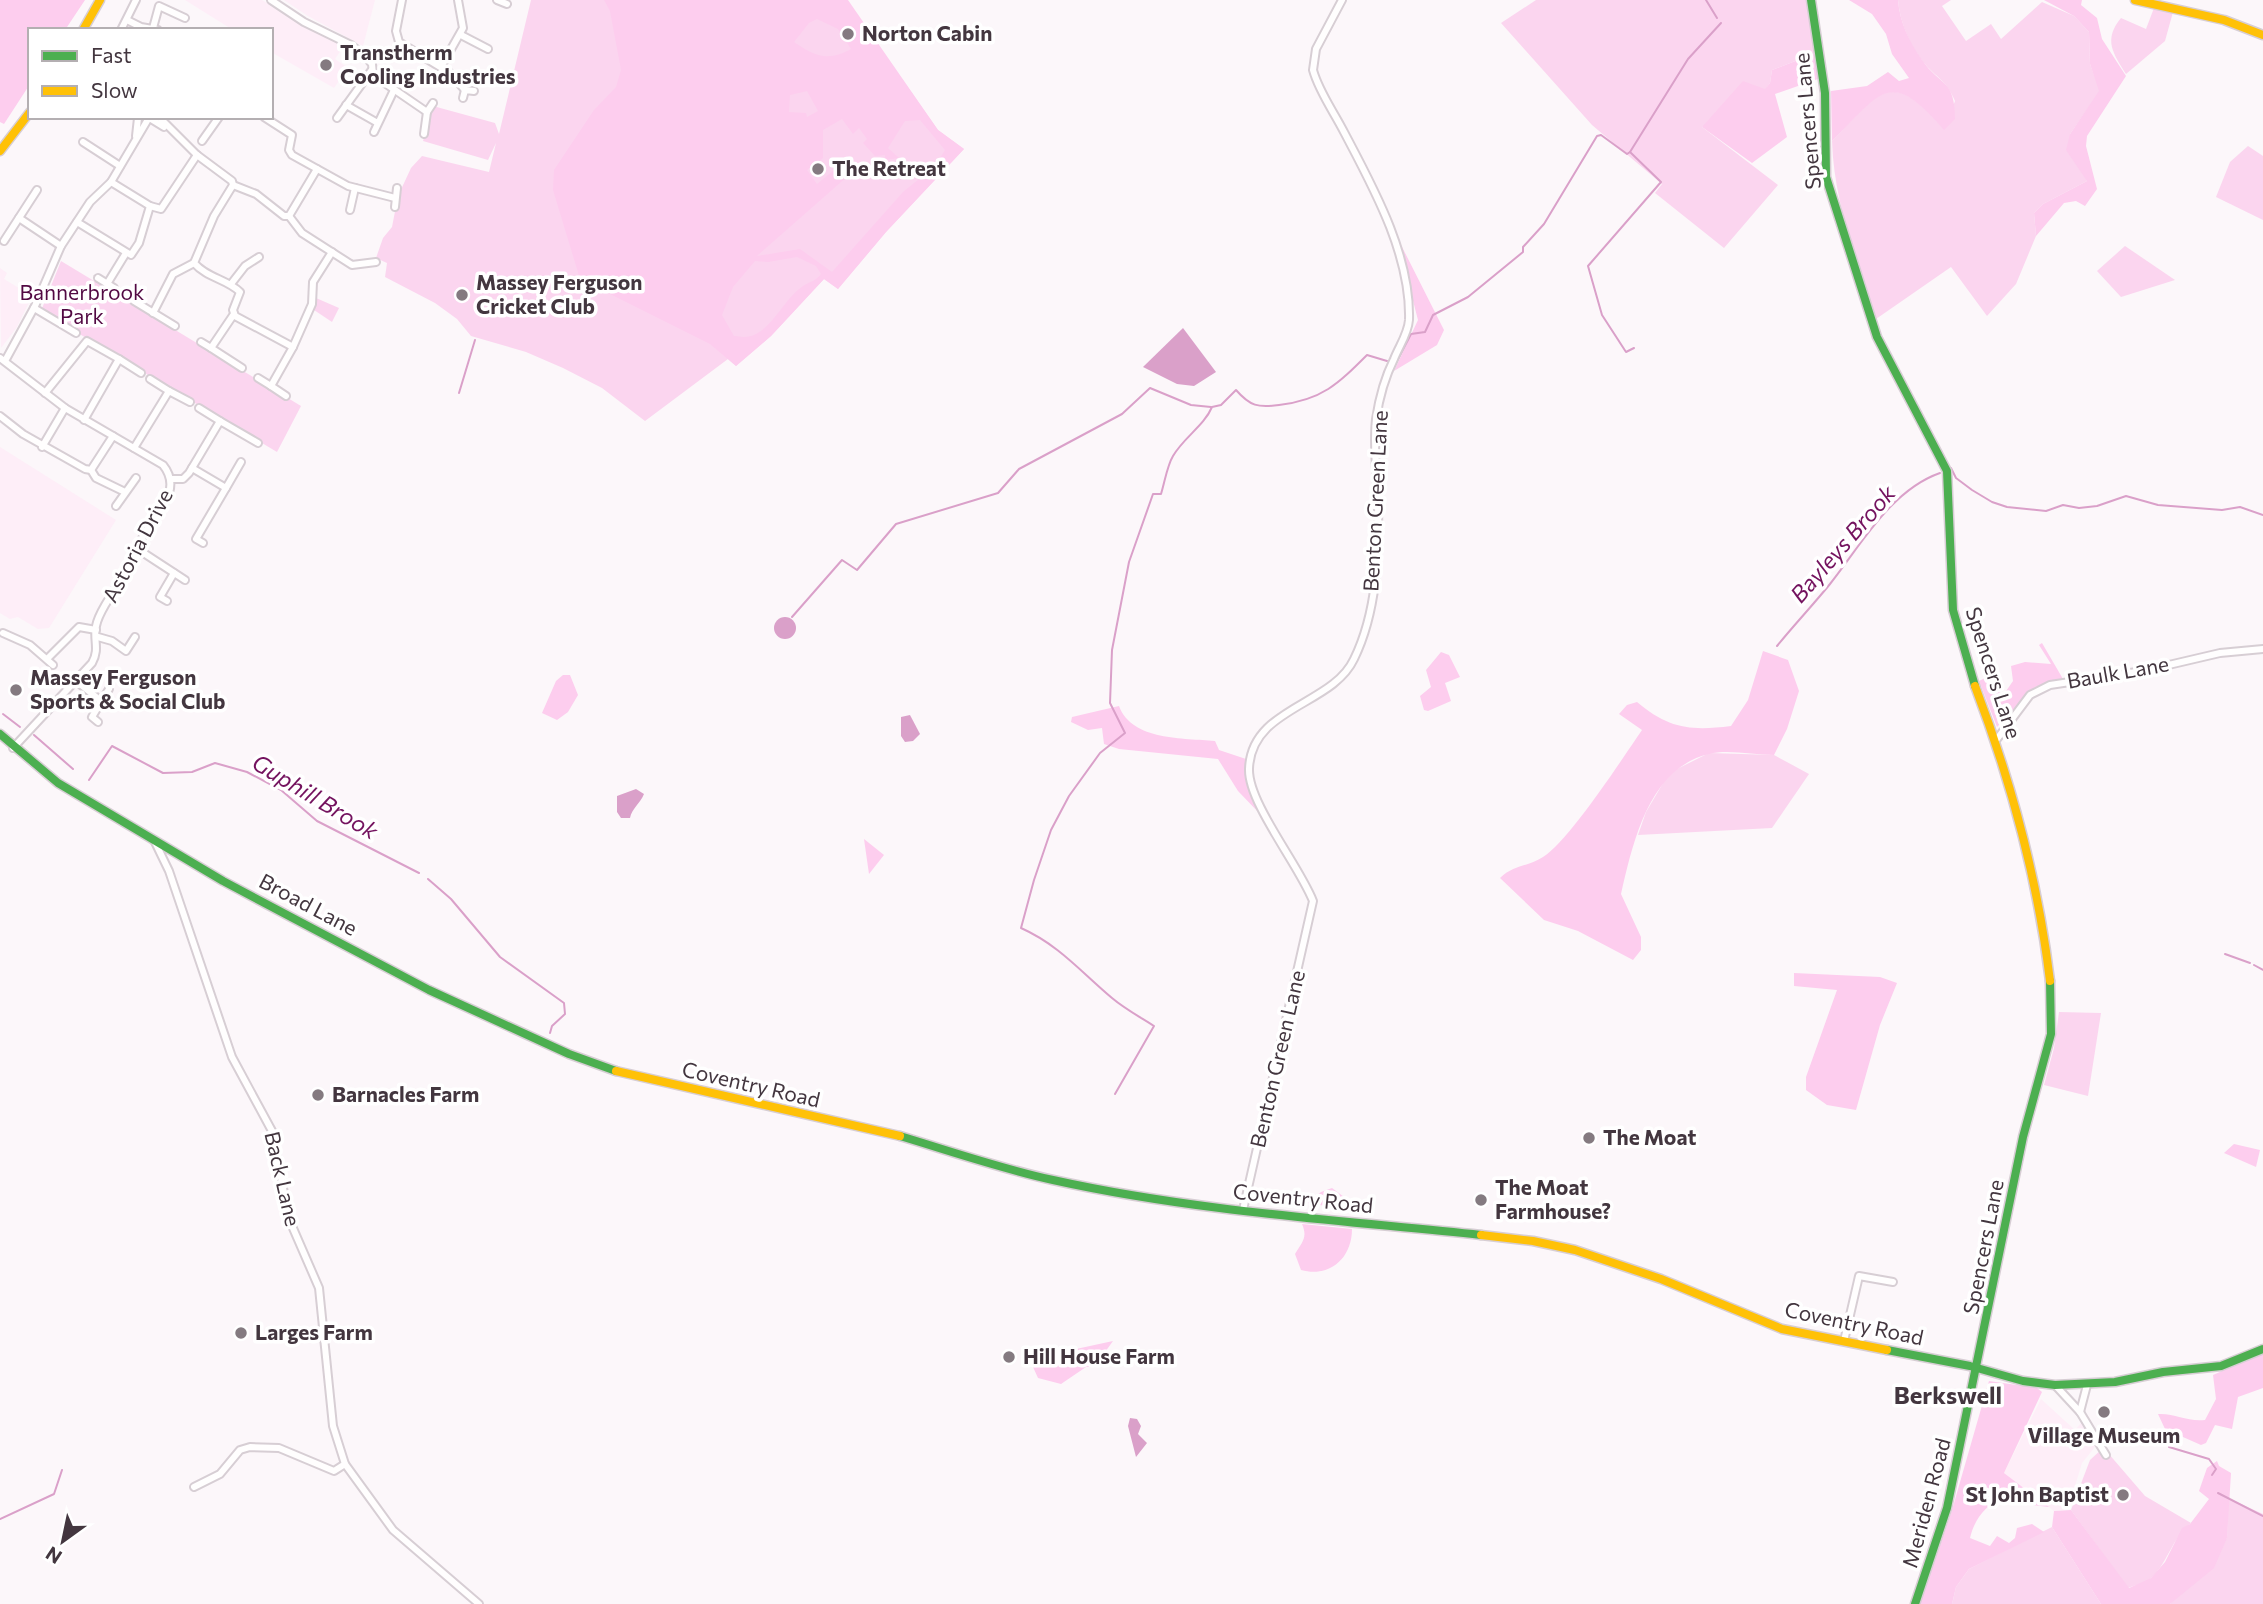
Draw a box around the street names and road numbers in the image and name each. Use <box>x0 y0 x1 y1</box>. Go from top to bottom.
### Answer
street label: Spencers Lane <box>1788 52 1825 190</box>
street label: Benton Green Lane <box>1357 410 1392 592</box>
street label: Astoria Drive <box>96 484 177 606</box>
street label: Spencers Lane <box>1961 604 2027 742</box>
street label: Baulk Lane <box>2065 650 2171 693</box>
street label: Broad Lane <box>255 867 362 940</box>
street label: Benton Green Lane <box>1244 967 1309 1150</box>
street label: Coventry Road <box>680 1055 823 1112</box>
street label: Back Lane <box>260 1129 306 1228</box>
street label: Spencers Lane <box>1957 1177 2008 1316</box>
street label: Coventry Road <box>1232 1178 1375 1217</box>
street label: Coventry Road <box>1783 1296 1926 1349</box>
street label: Meriden Road <box>1896 1435 1955 1570</box>

